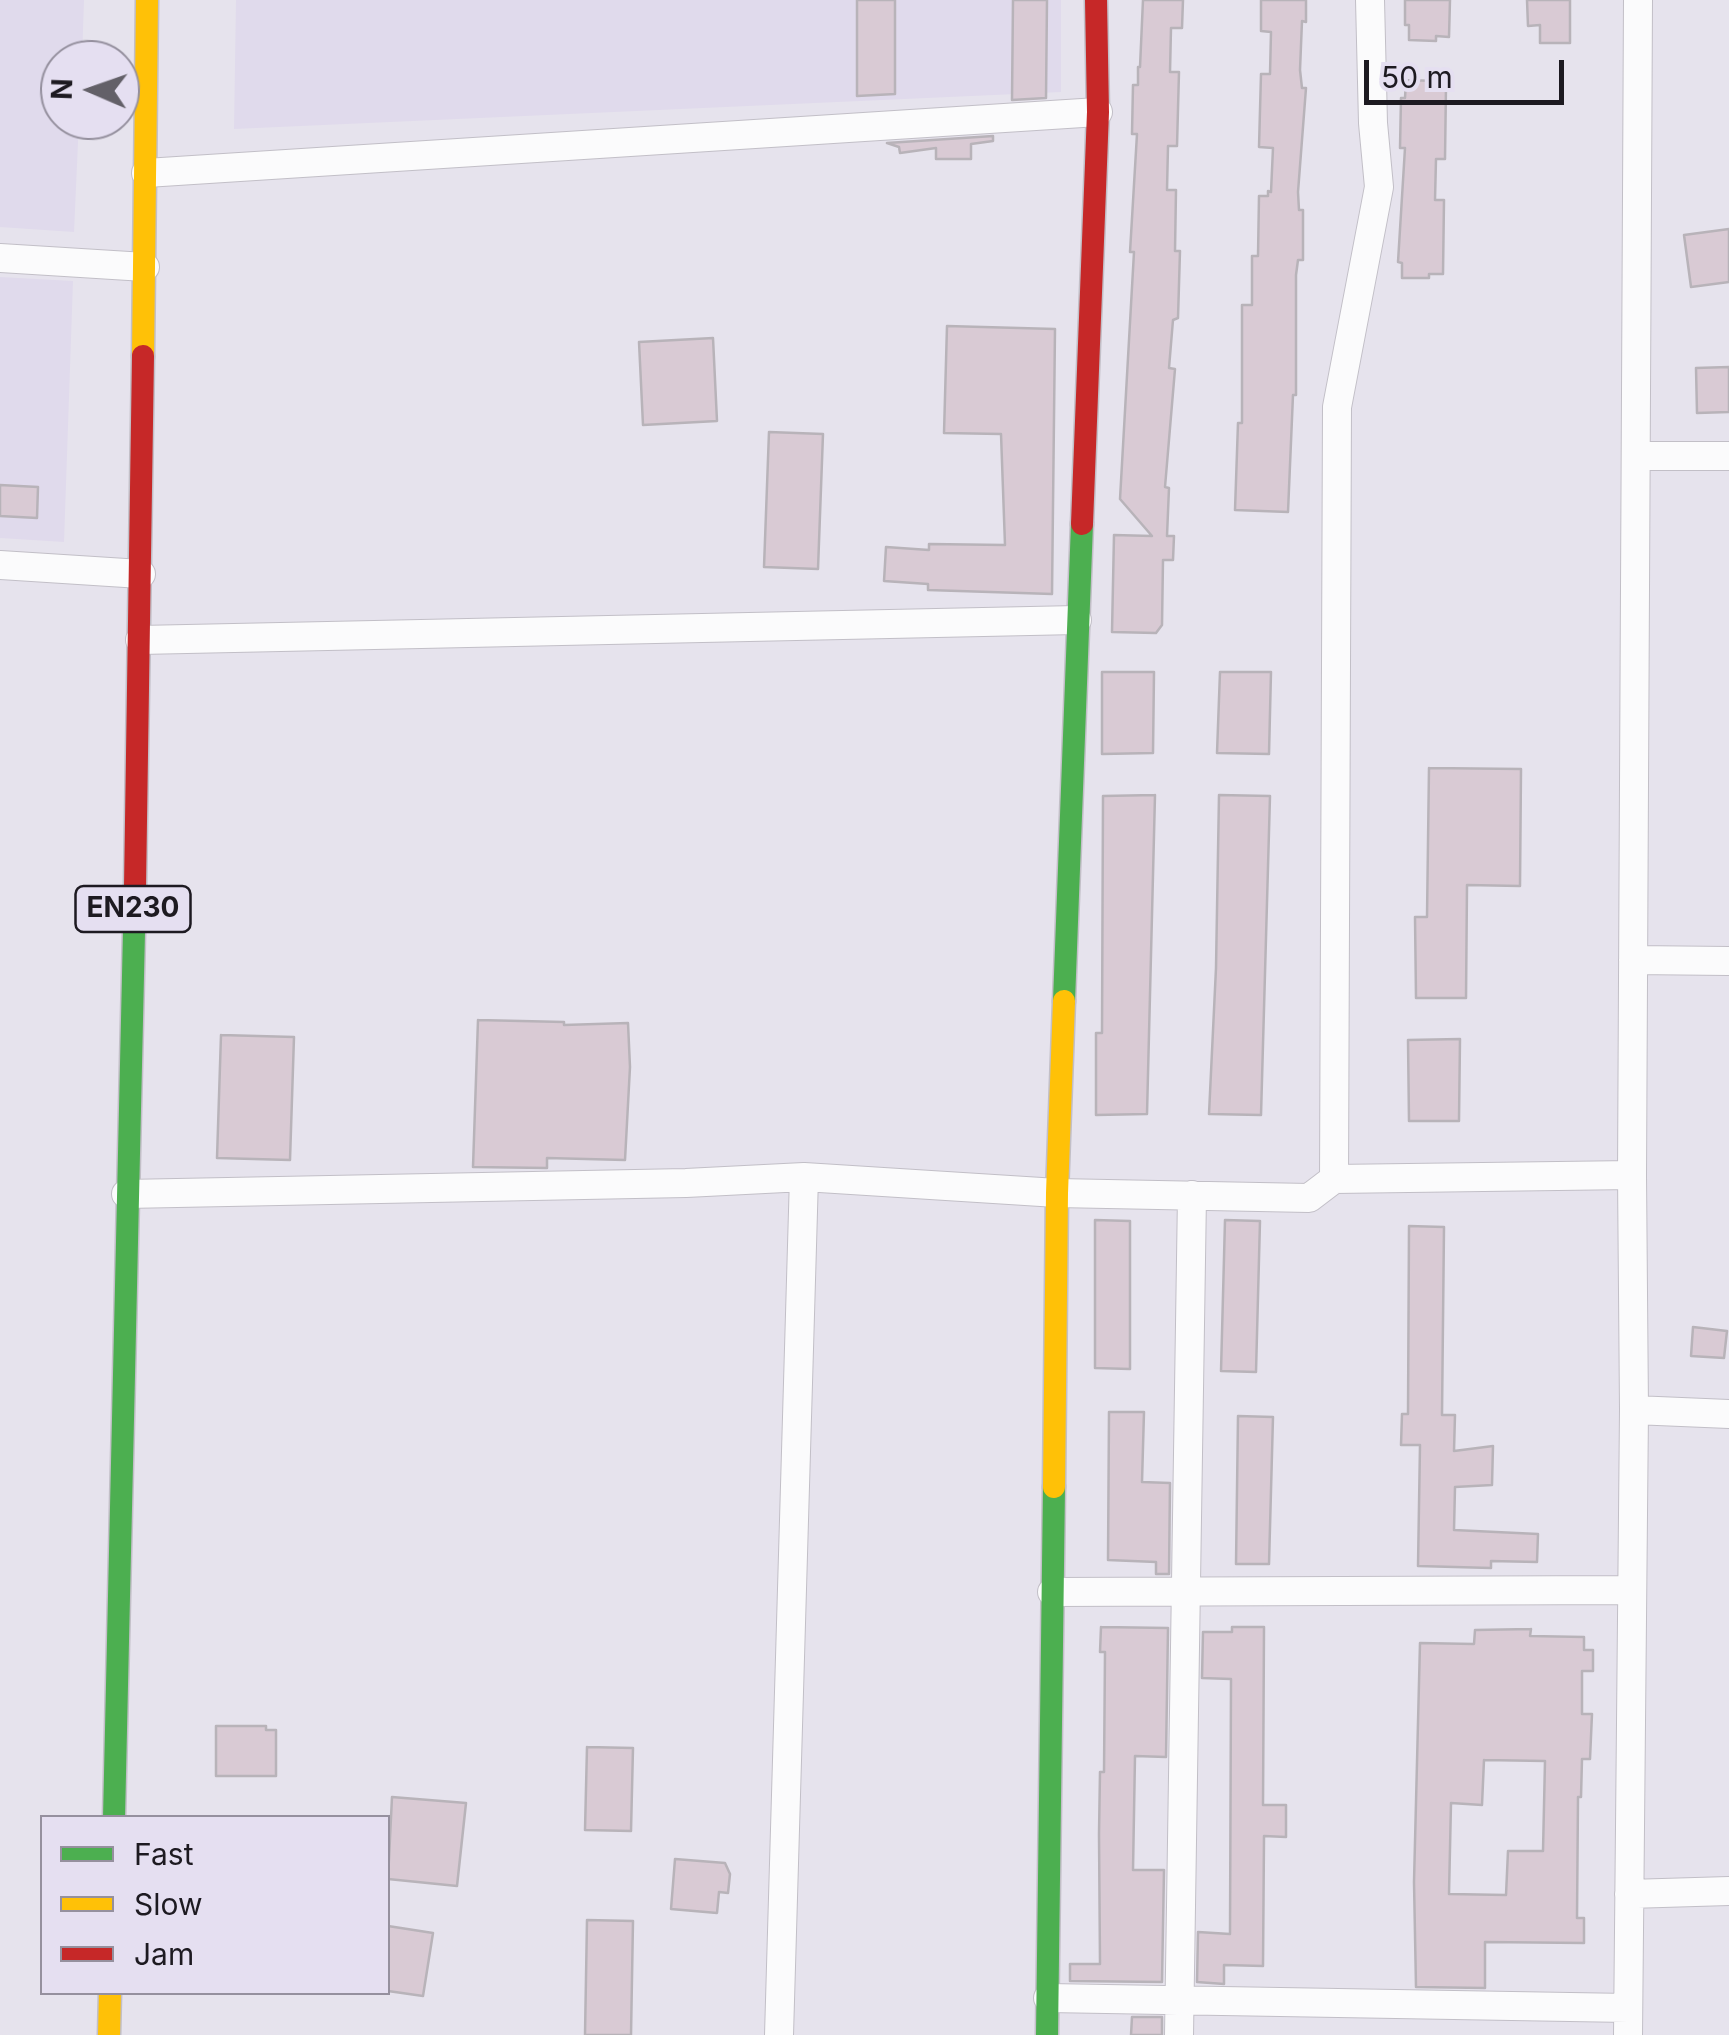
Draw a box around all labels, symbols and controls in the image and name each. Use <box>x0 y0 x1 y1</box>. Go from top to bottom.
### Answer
north arrow <box>40 40 140 140</box>
scale bar <box>1369 40 1569 102</box>
text: 50 m <box>1381 59 1453 95</box>
text: N <box>45 78 79 100</box>
road number: EN230 <box>76 886 190 932</box>
legend <box>40 1815 390 1995</box>
text: Fast <box>134 1836 193 1872</box>
text: Slow <box>134 1886 203 1922</box>
text: Jam <box>134 1936 194 1972</box>

